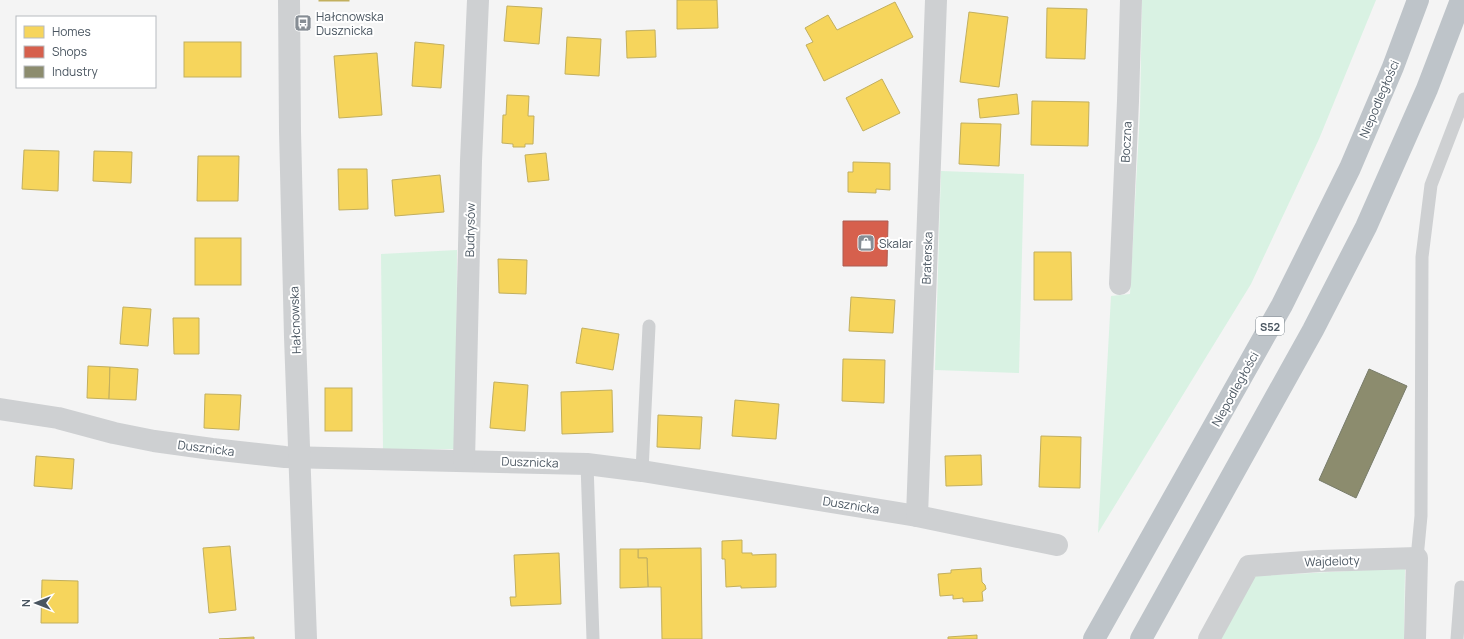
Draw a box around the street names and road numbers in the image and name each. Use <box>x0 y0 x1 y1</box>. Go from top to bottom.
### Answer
street label: Niepodległości <box>1355 57 1403 141</box>
street label: Boczna <box>1116 121 1136 163</box>
street label: Budrysów <box>461 203 479 257</box>
street label: Braterska <box>918 231 936 285</box>
street label: Hałcnowska <box>285 286 305 354</box>
road number: S52 <box>1256 317 1284 335</box>
street label: Niepodległości <box>1207 349 1263 429</box>
street label: Dusznicka <box>177 436 235 460</box>
street label: Dusznicka <box>501 453 559 471</box>
street label: Dusznicka <box>822 492 880 518</box>
street label: Wajdeloty <box>1304 552 1361 570</box>

